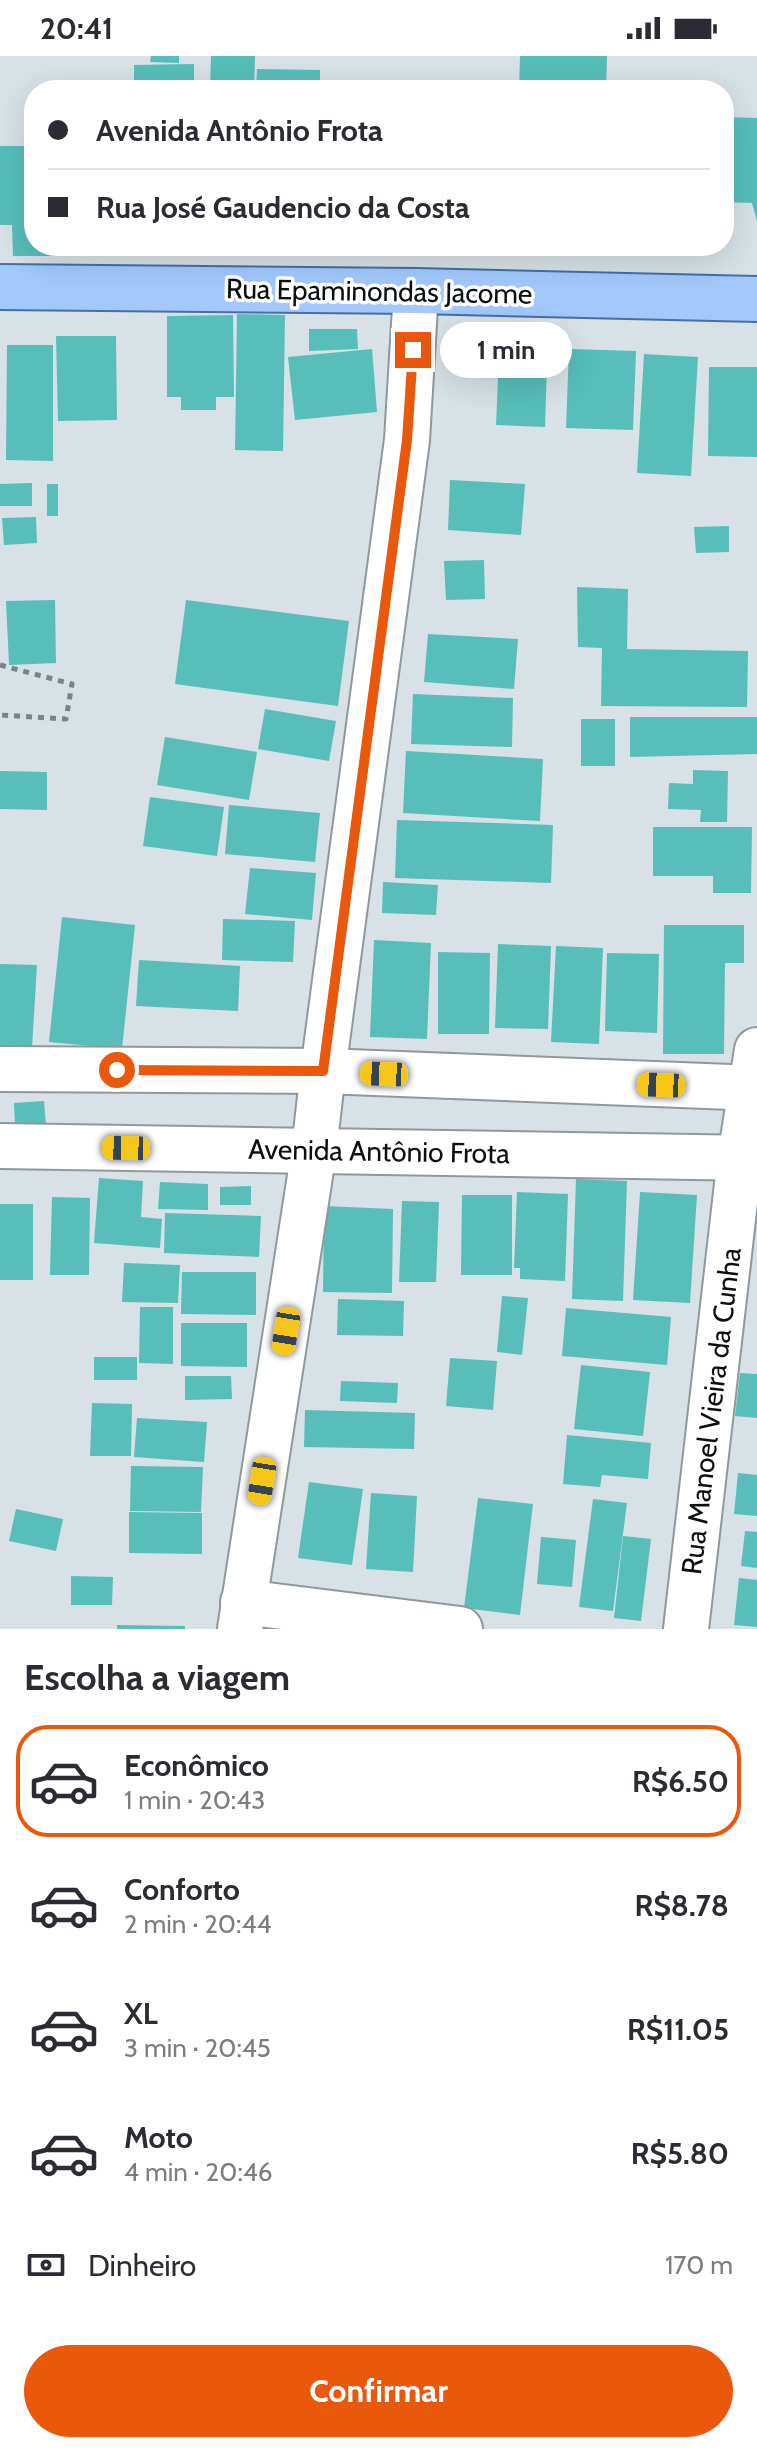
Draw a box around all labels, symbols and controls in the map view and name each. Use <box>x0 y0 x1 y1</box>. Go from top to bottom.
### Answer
text: 20:41 <box>40 10 113 47</box>
text: Avenida Antônio Frota <box>96 112 383 149</box>
text: Rua José Gaudencio da Costa <box>96 189 470 226</box>
street label: Rua Epaminondas Jacome <box>226 271 532 311</box>
callout: 1 min <box>441 322 573 378</box>
route end <box>395 332 431 368</box>
text: 1 min <box>477 334 535 366</box>
route start <box>99 1052 135 1088</box>
car <box>360 1061 408 1087</box>
car <box>637 1072 685 1098</box>
street label: Avenida Antônio Frota <box>248 1132 511 1170</box>
car <box>102 1136 150 1160</box>
street label: Rua Manoel Vieira da Cunha <box>674 1245 748 1576</box>
car <box>270 1305 302 1357</box>
car <box>246 1455 278 1507</box>
text: Escolha a viagem <box>24 1655 290 1699</box>
icon: car <box>28 1745 100 1817</box>
text: Econômico <box>124 1747 269 1784</box>
text: R$6.50 <box>632 1763 729 1800</box>
text: 1 min · 20:43 <box>124 1784 265 1816</box>
icon: car <box>28 1869 100 1941</box>
text: Conforto <box>124 1871 240 1908</box>
text: R$8.78 <box>635 1887 729 1924</box>
text: 2 min · 20:44 <box>124 1908 271 1940</box>
icon: car <box>28 1993 100 2065</box>
text: XL <box>124 1995 158 2032</box>
text: R$11.05 <box>627 2011 729 2048</box>
text: 3 min · 20:45 <box>124 2032 271 2064</box>
icon: car <box>28 2117 100 2189</box>
text: Moto <box>124 2119 193 2156</box>
text: R$5.80 <box>631 2135 729 2172</box>
text: 4 min · 20:46 <box>124 2156 273 2188</box>
icon: cash <box>24 2243 68 2287</box>
text: Dinheiro <box>88 2247 196 2284</box>
text: 170 m <box>665 2249 733 2281</box>
button: Confirmar <box>24 2345 733 2437</box>

